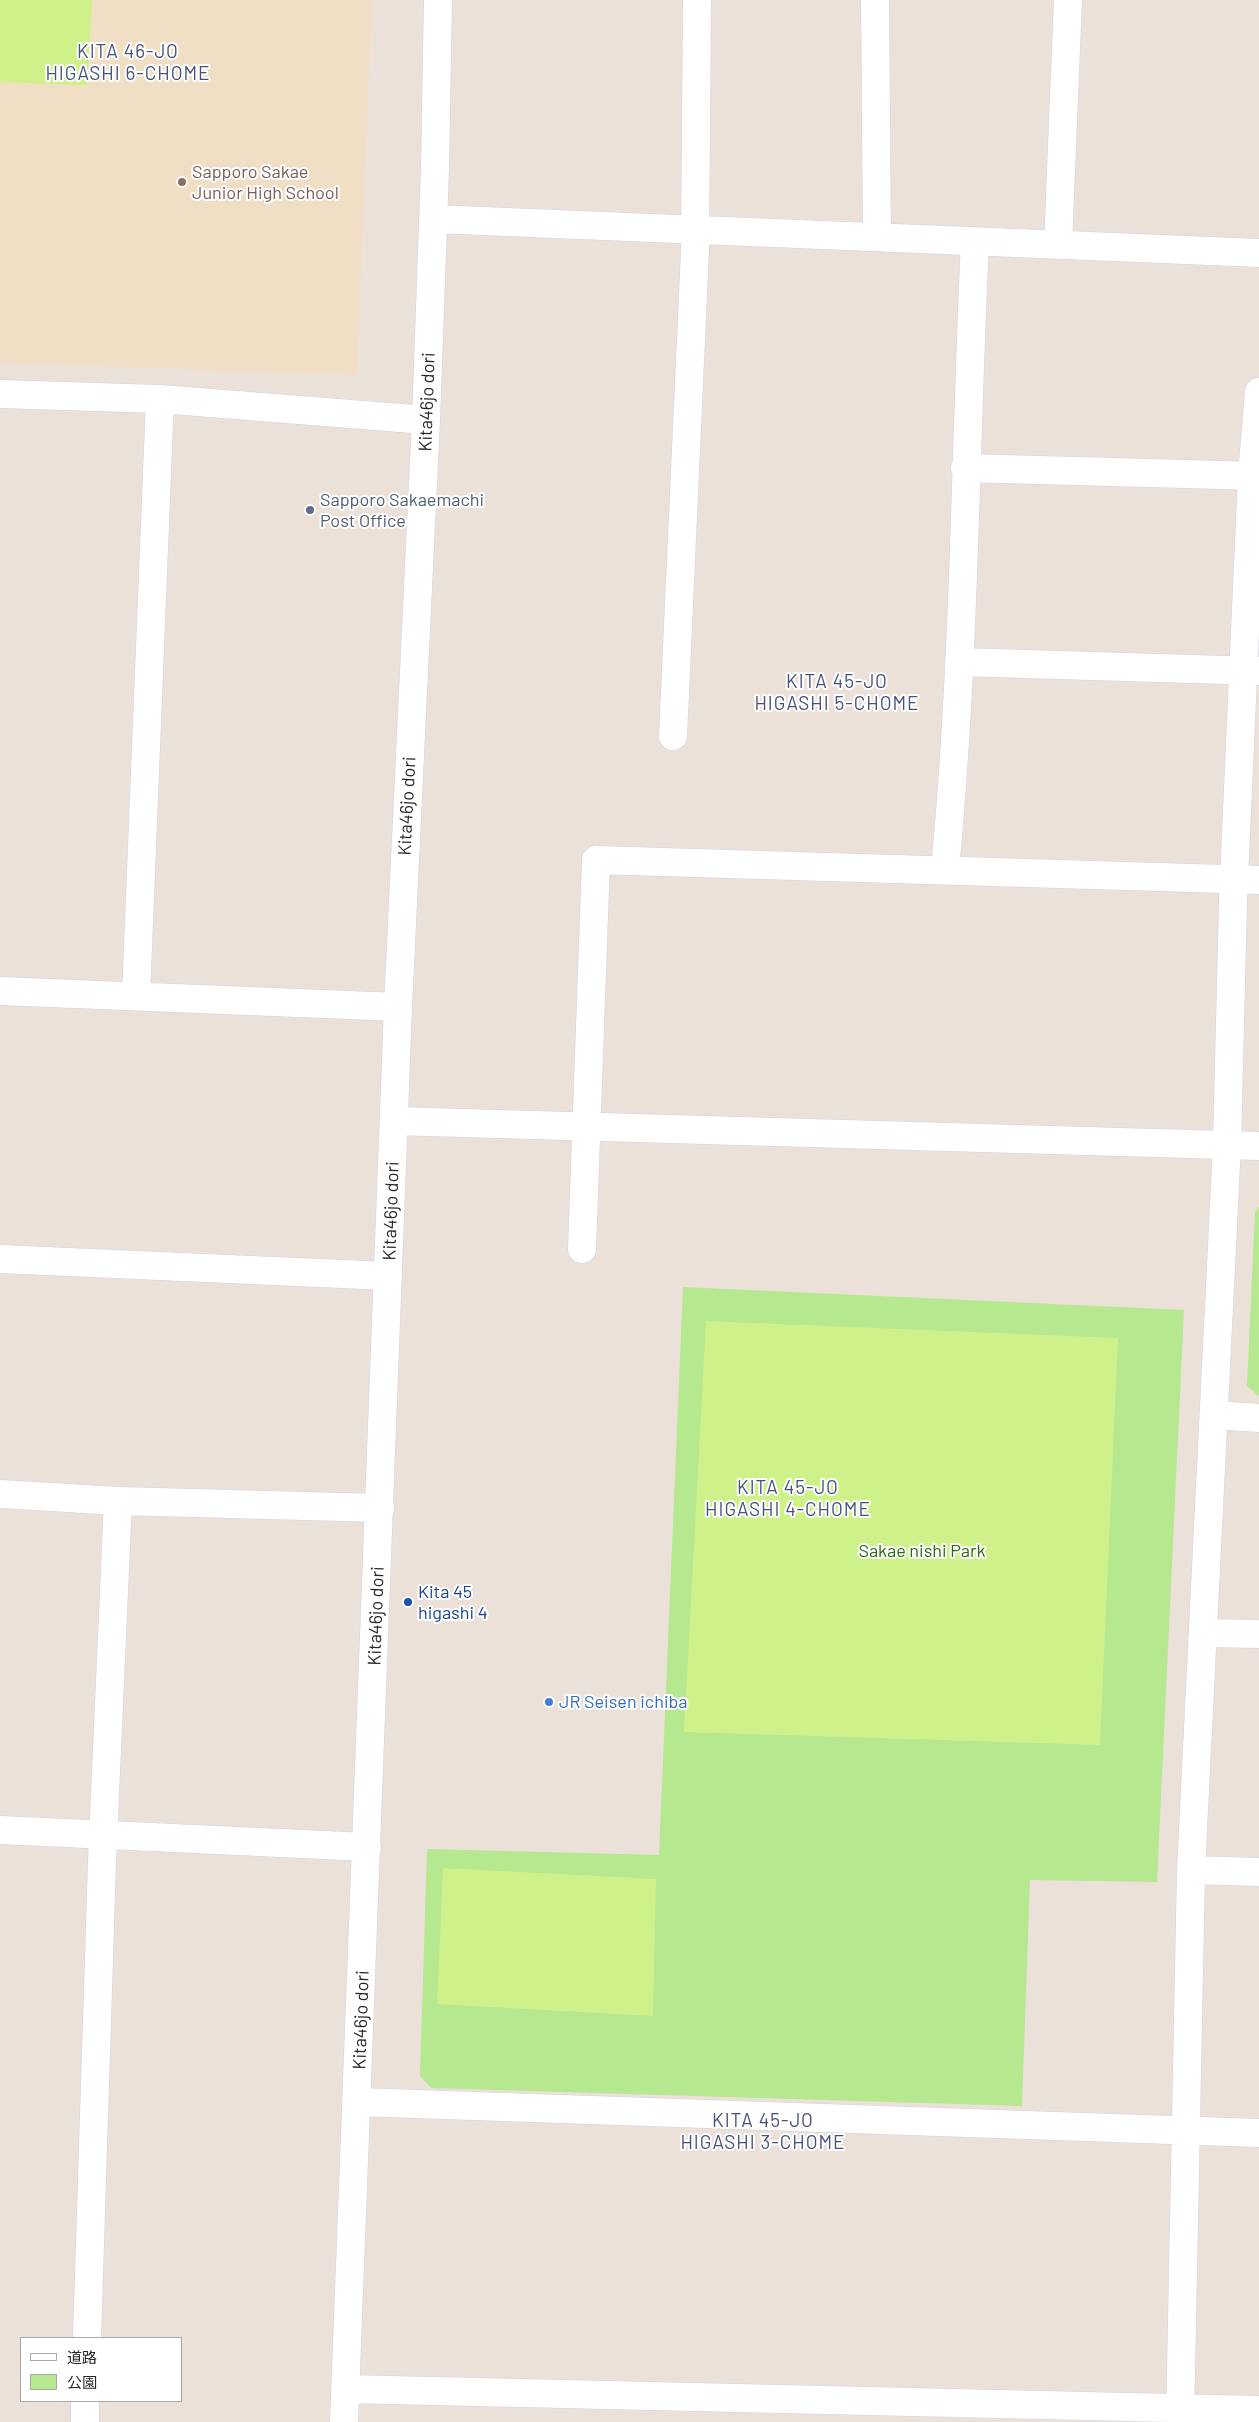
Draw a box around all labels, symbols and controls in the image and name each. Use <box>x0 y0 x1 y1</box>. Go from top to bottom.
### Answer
district label: KITA 46-JO HIGASHI 6-CHOME <box>44 41 212 85</box>
place label: Sapporo Sakae Junior High School <box>192 161 339 203</box>
marker: Sapporo Sakae Junior High School <box>176 176 188 188</box>
street label: Kita46jo dori <box>414 352 440 452</box>
place label: Sapporo Sakaemachi Post Office <box>320 489 484 532</box>
marker: Sapporo Sakaemachi Post Office <box>304 504 316 516</box>
district label: KITA 45-JO HIGASHI 5-CHOME <box>753 671 921 715</box>
street label: Kita46jo dori <box>394 756 420 856</box>
street label: Kita46jo dori <box>378 1161 404 1261</box>
district label: KITA 45-JO HIGASHI 4-CHOME <box>703 1477 873 1521</box>
park label: Sakae nishi Park <box>858 1540 986 1562</box>
street label: Kita46jo dori <box>363 1566 389 1666</box>
place label: Kita 45 higashi 4 <box>418 1581 488 1624</box>
marker: Kita 45 higashi 4 <box>402 1596 414 1608</box>
place label: JR Seisen ichiba <box>559 1691 688 1713</box>
marker: JR Seisen ichiba <box>543 1696 555 1708</box>
street label: Kita46jo dori <box>348 1970 374 2070</box>
district label: KITA 45-JO HIGASHI 3-CHOME <box>679 2110 847 2154</box>
legend <box>20 2337 182 2402</box>
text: 道路 <box>67 2348 97 2366</box>
text: 公園 <box>67 2373 97 2391</box>

